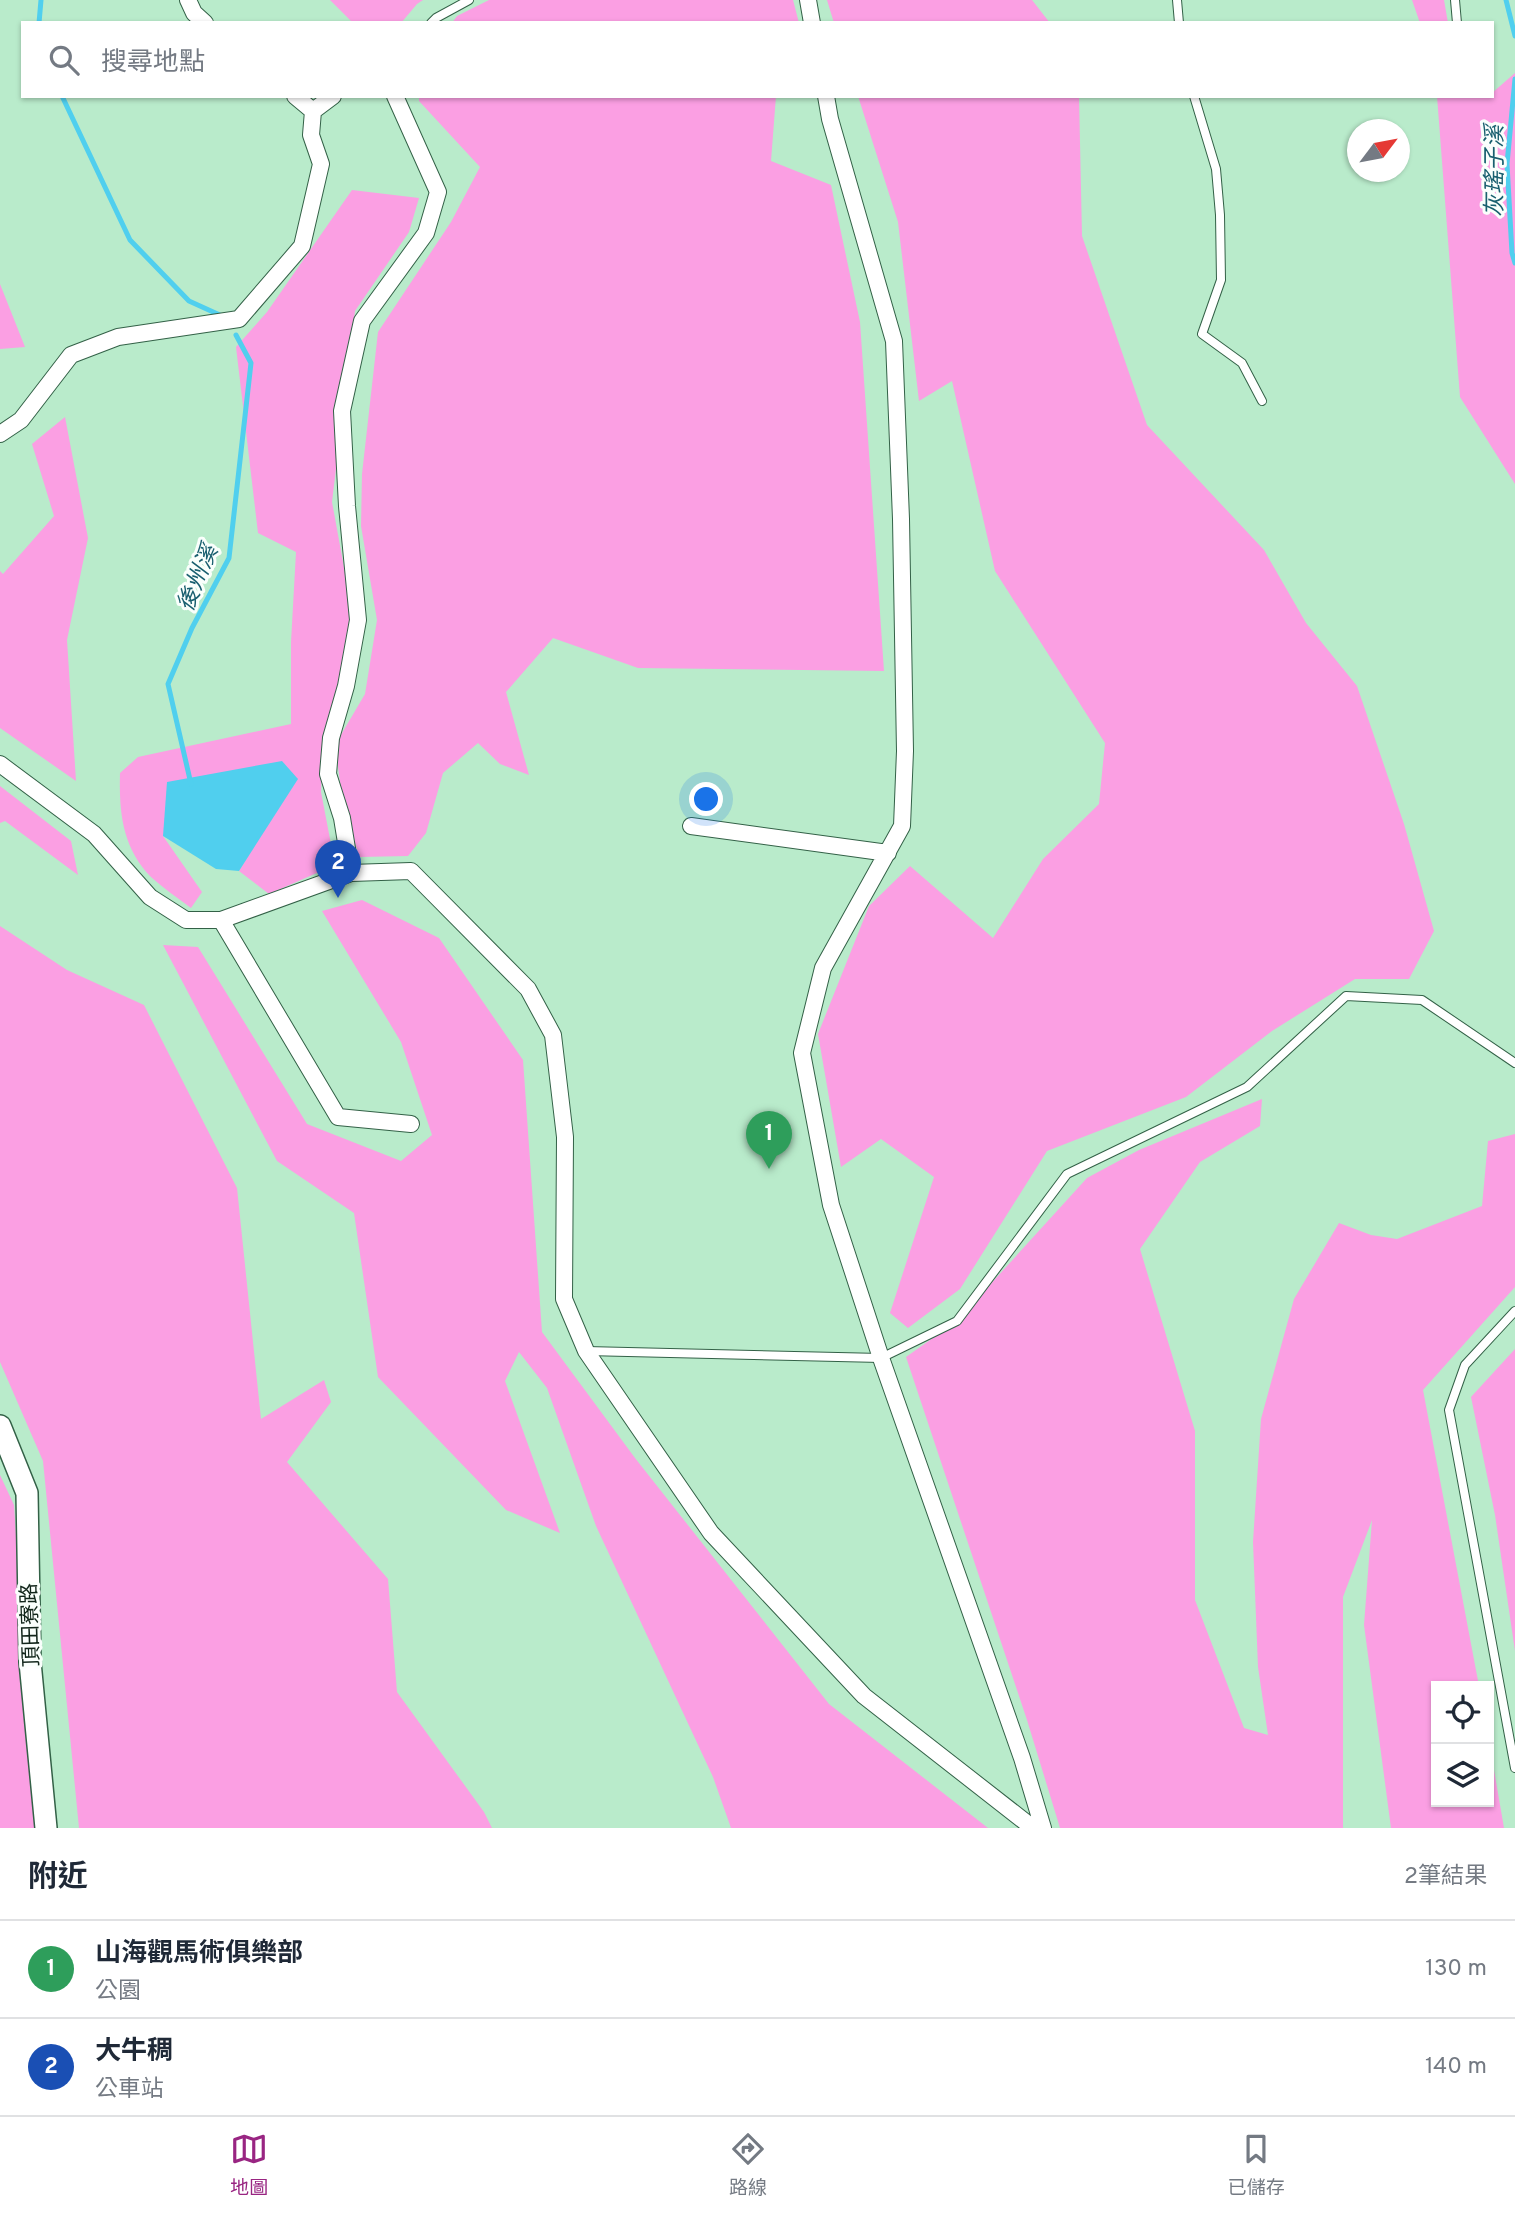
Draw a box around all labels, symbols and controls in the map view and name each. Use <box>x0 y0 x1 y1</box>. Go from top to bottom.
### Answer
search box <box>21 21 1494 98</box>
icon: search <box>45 41 83 79</box>
text: 搜尋地點 <box>101 47 205 80</box>
north arrow <box>1347 119 1410 182</box>
water label: 灰瑤子溪 <box>1482 122 1511 217</box>
water label: 後州溪 <box>172 539 227 616</box>
your location <box>689 782 723 816</box>
pin: 2 <box>315 840 361 898</box>
pin: 1 <box>746 1111 792 1169</box>
street label: 頂田寮路 <box>17 1583 46 1667</box>
map controls <box>1431 1681 1494 1807</box>
button: locate <box>1431 1681 1494 1744</box>
button: layers <box>1431 1744 1494 1807</box>
text: 附近 <box>28 1860 88 1897</box>
text: 2筆結果 <box>1404 1863 1487 1892</box>
text: 山海觀馬術俱樂部 <box>95 1938 303 1971</box>
text: 1 <box>46 1955 56 1984</box>
text: 130 m <box>1425 1955 1487 1984</box>
text: 公園 <box>95 1978 141 2007</box>
text: 大牛稠 <box>95 2036 173 2069</box>
text: 2 <box>44 2053 58 2082</box>
text: 140 m <box>1425 2053 1487 2082</box>
text: 公車站 <box>95 2076 164 2105</box>
tab: 地圖 <box>230 2130 268 2201</box>
tab: 路線 <box>729 2130 767 2201</box>
tab: 已儲存 <box>1228 2130 1285 2201</box>

